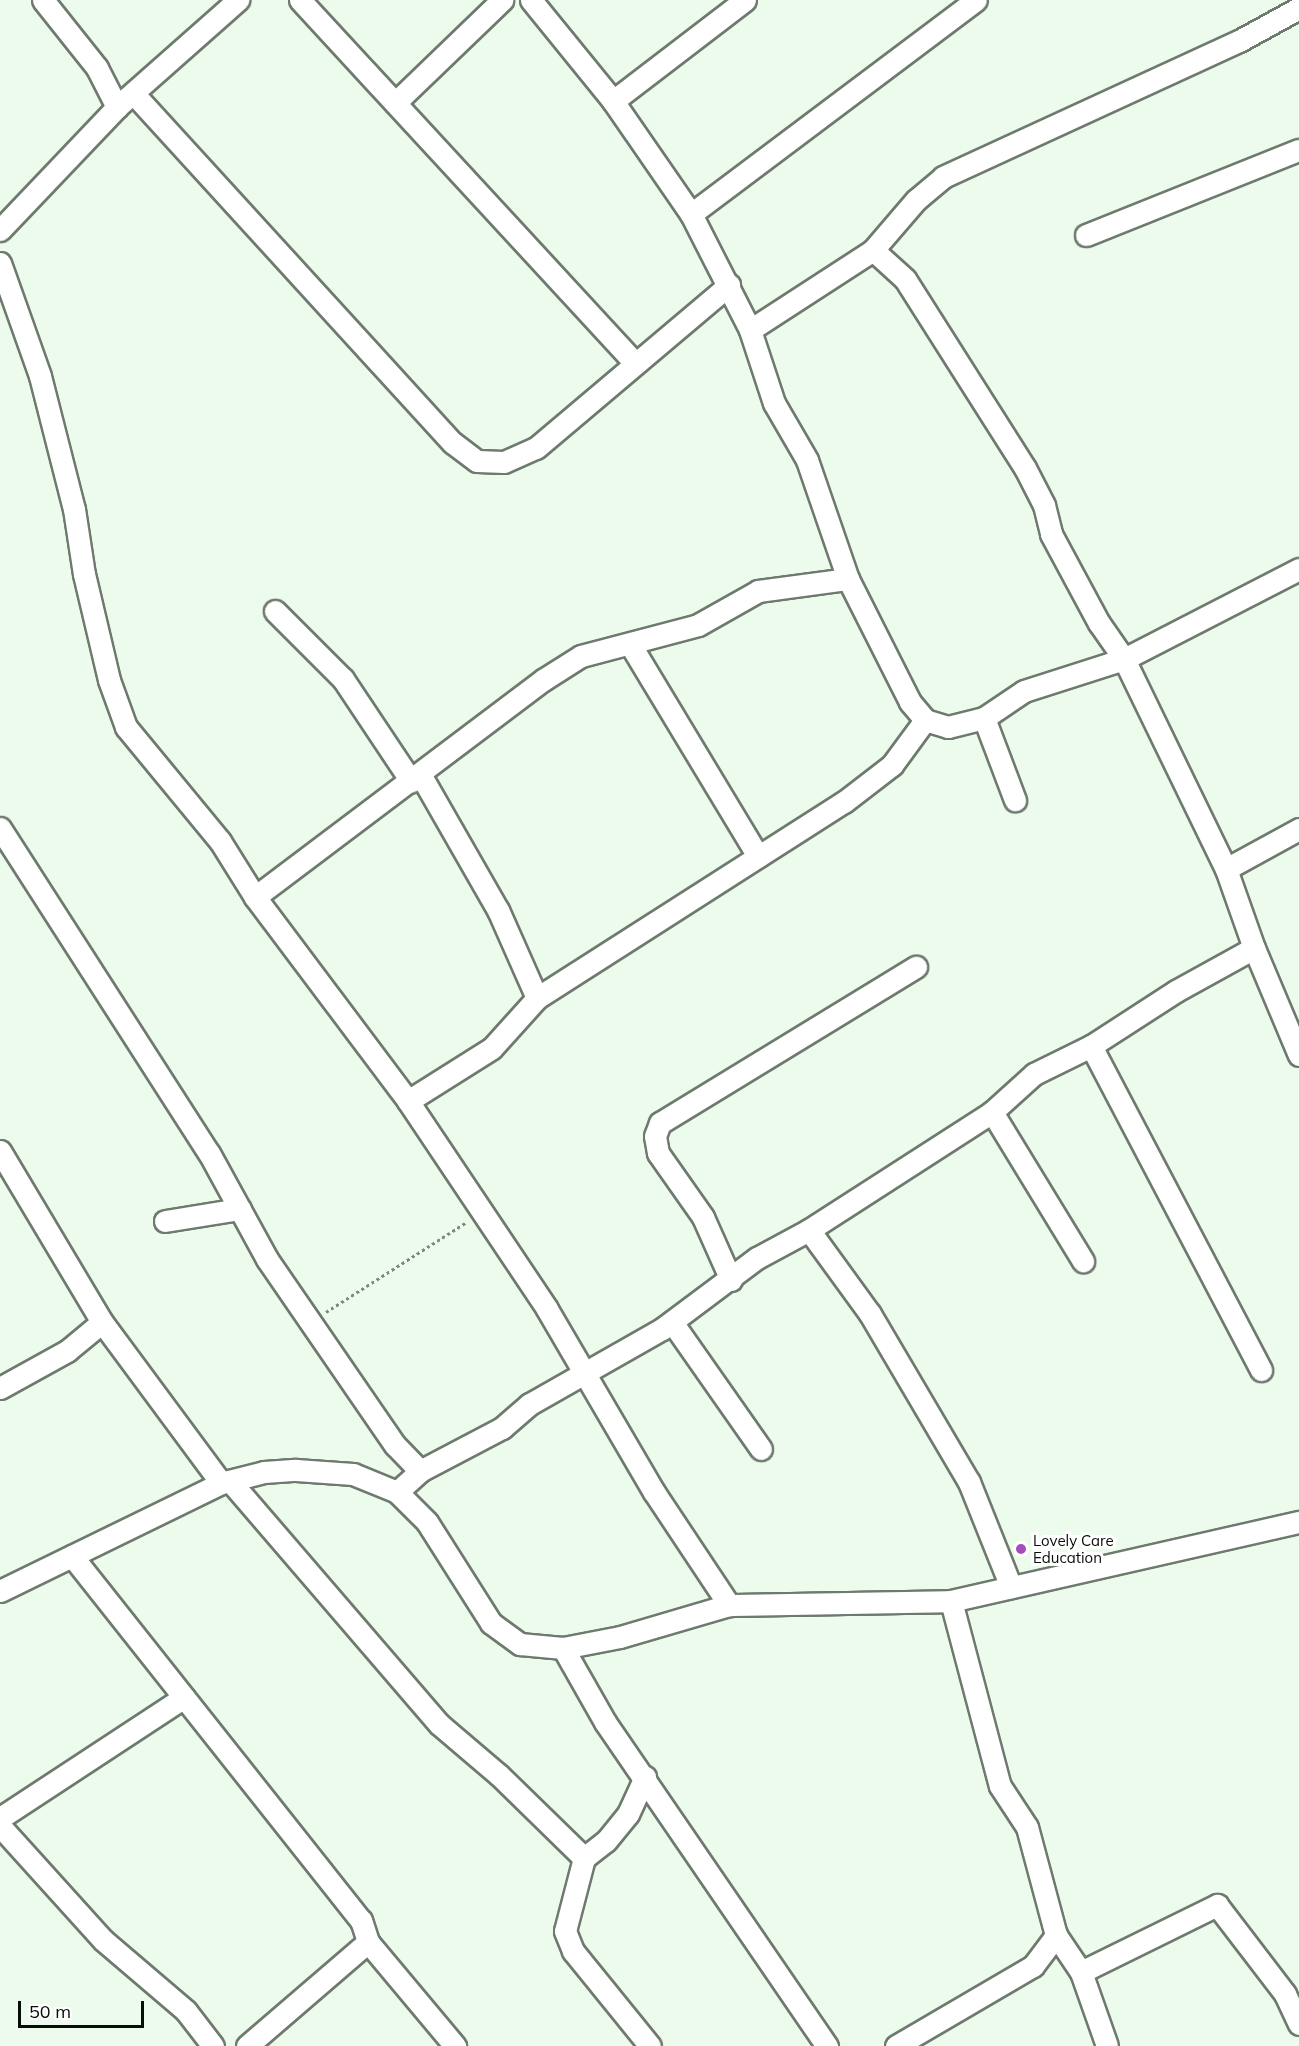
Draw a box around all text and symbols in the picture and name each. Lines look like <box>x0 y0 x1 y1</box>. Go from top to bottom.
place label: Lovely Care Education <box>1033 1531 1114 1566</box>
marker: Lovely Care Education <box>1014 1542 1028 1556</box>
scale bar <box>21 1989 147 2027</box>
text: 50 m <box>29 2000 71 2023</box>

